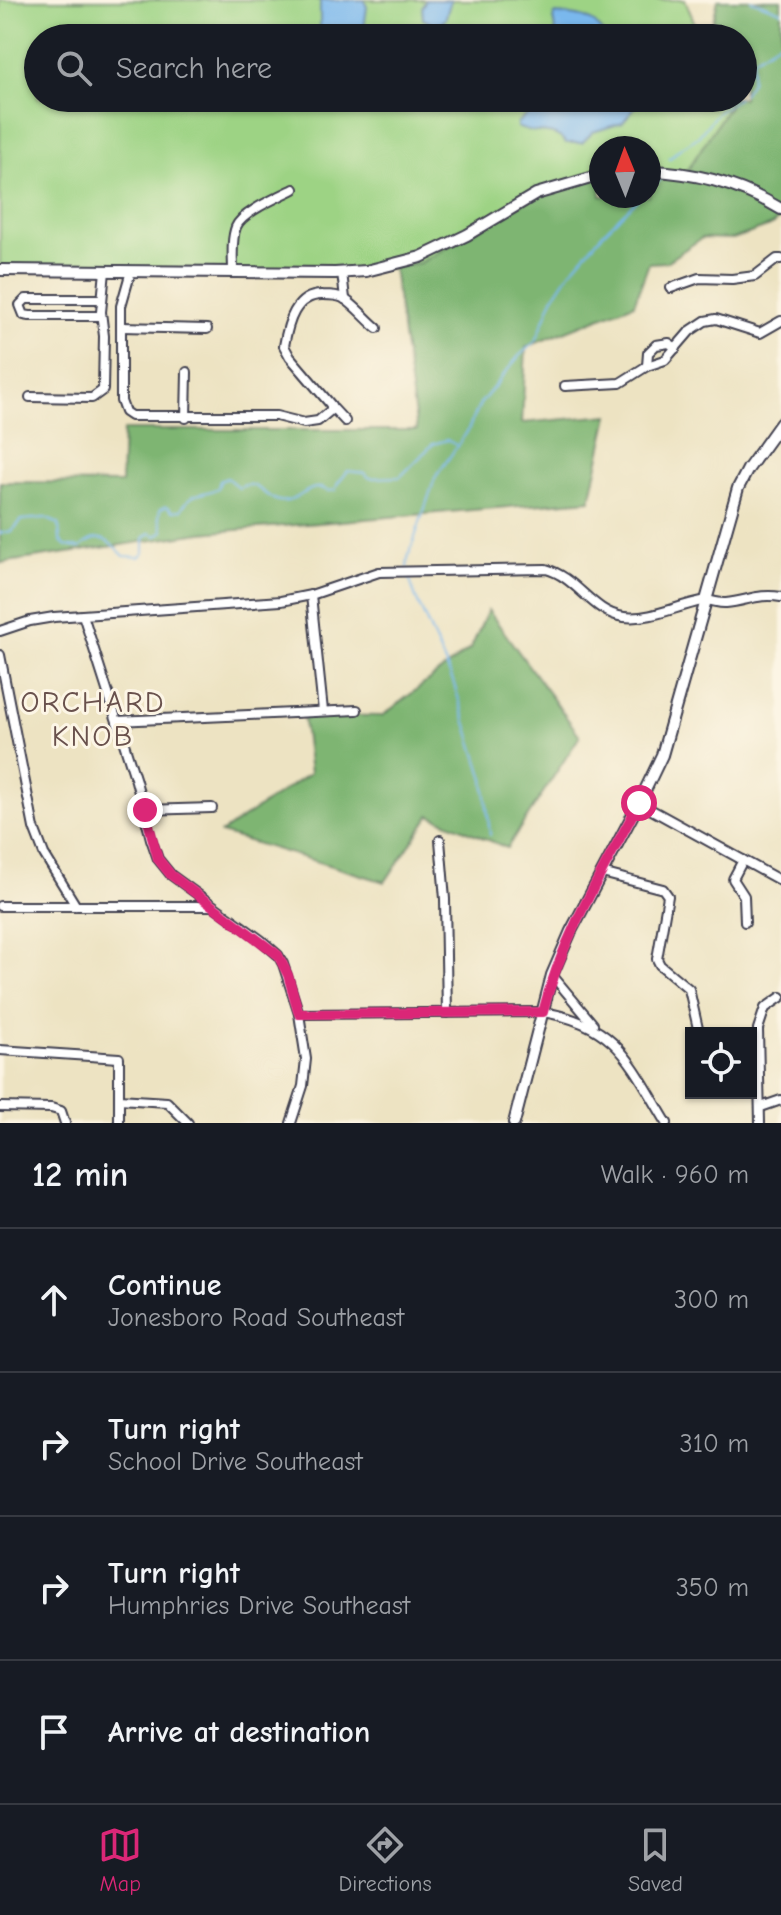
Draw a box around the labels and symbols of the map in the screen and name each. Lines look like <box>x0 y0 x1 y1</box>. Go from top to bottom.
north arrow <box>589 136 661 208</box>
district label: ORCHARD KNOB <box>20 685 166 754</box>
route start <box>621 785 657 821</box>
route end <box>127 792 163 828</box>

